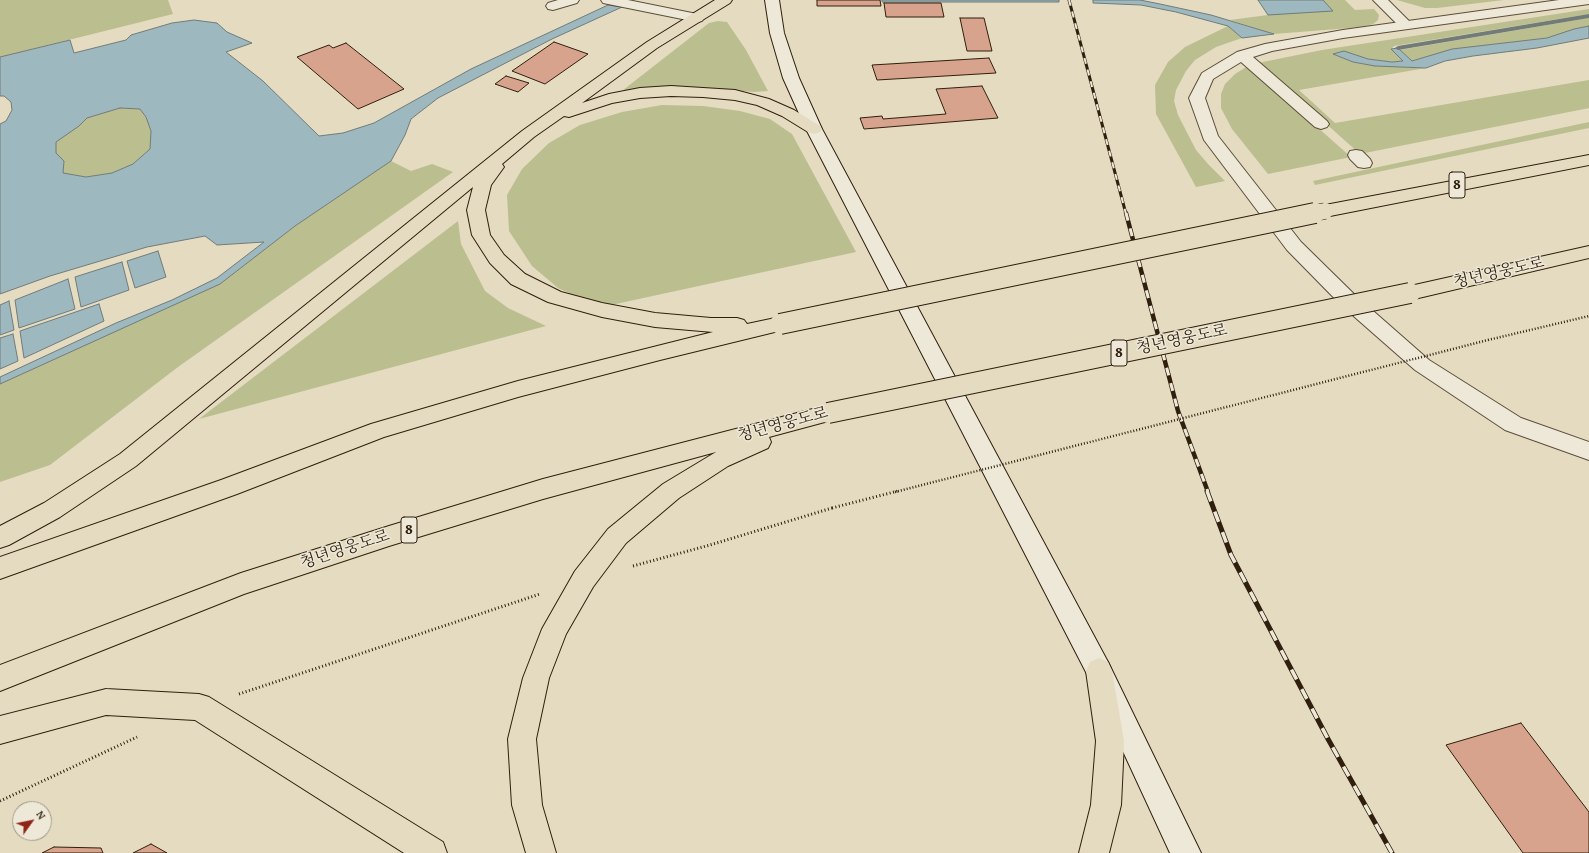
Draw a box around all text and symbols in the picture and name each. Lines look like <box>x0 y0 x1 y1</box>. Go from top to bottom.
road number: 8 <box>1449 172 1465 198</box>
street label: 청년영웅도로 <box>1452 253 1546 293</box>
street label: 청년영웅도로 <box>1135 321 1229 359</box>
road number: 8 <box>1111 340 1127 366</box>
street label: 청년영웅도로 <box>736 404 830 446</box>
road number: 8 <box>401 517 417 543</box>
street label: 청년영웅도로 <box>298 527 392 573</box>
north arrow <box>12 801 52 841</box>
text: N <box>33 808 50 822</box>

